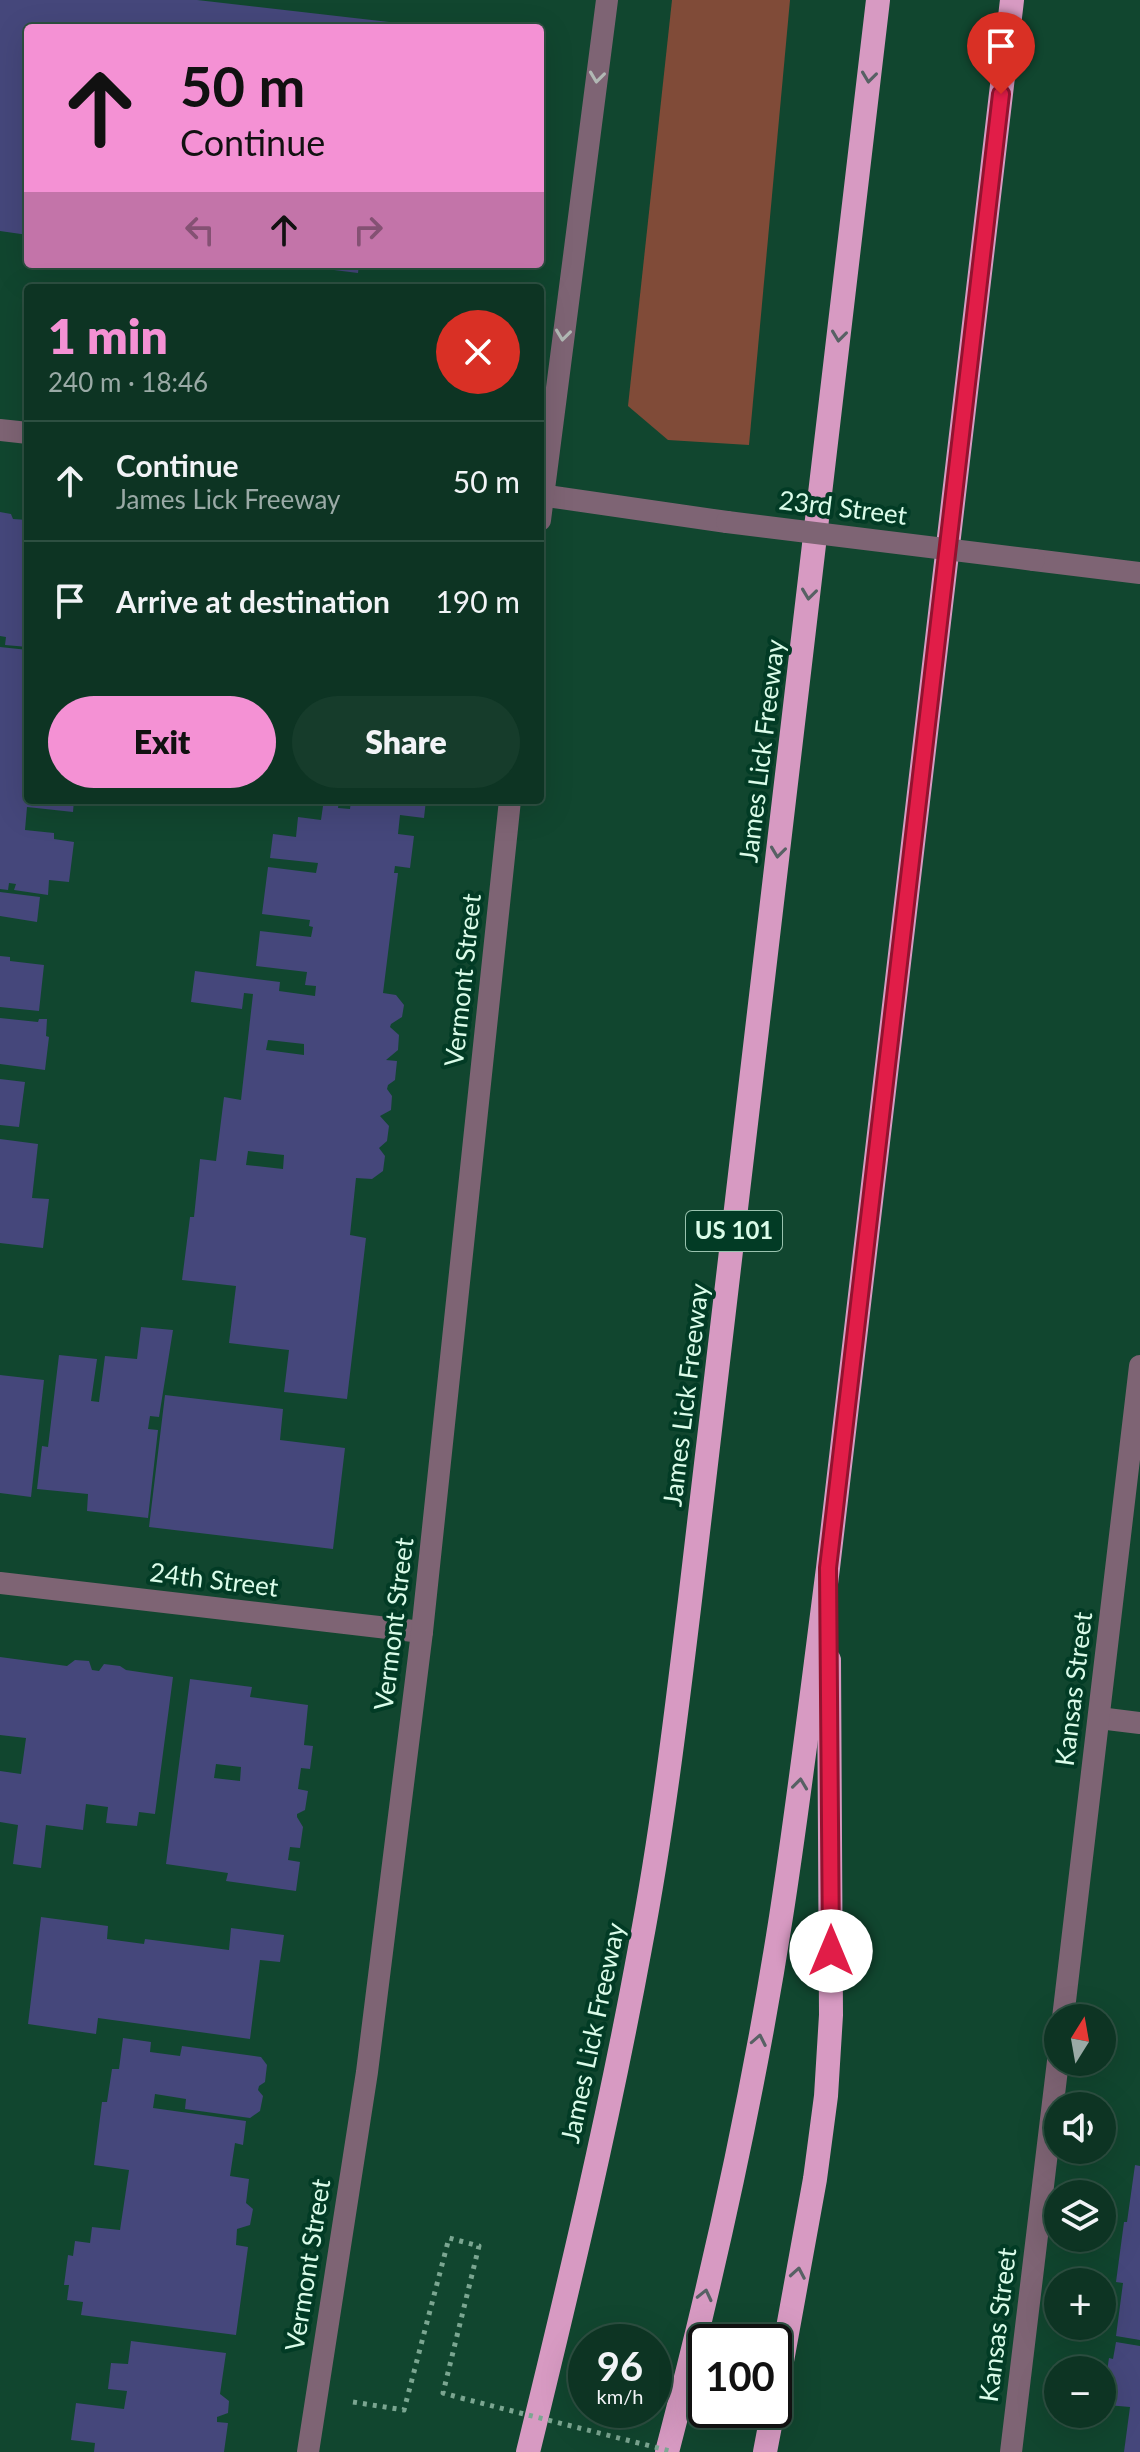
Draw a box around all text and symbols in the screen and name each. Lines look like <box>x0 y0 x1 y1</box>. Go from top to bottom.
pin <box>967 12 1035 94</box>
icon: arrive <box>979 24 1023 68</box>
text: 50 m <box>180 52 305 119</box>
icon: ahead <box>48 56 152 160</box>
one-way arrow <box>589 70 606 84</box>
one-way arrow <box>861 71 878 84</box>
text: Continue <box>180 120 325 164</box>
icon: left <box>178 208 222 252</box>
icon: ahead <box>262 208 306 252</box>
icon: right <box>346 208 390 252</box>
text: 1 min <box>48 307 168 364</box>
button: close <box>436 310 520 394</box>
one-way arrow <box>555 328 572 342</box>
one-way arrow <box>831 329 848 343</box>
text: 240 m · 18:46 <box>48 366 208 398</box>
text: Continue <box>116 447 239 483</box>
icon: ahead <box>48 459 92 503</box>
text: 50 m <box>453 463 520 499</box>
text: James Lick Freeway <box>116 483 340 515</box>
street label: 23rd Street <box>777 483 910 531</box>
icon: arrive <box>48 579 92 623</box>
text: Arrive at destination <box>116 583 390 619</box>
text: 190 m <box>435 583 520 619</box>
one-way arrow <box>800 588 817 601</box>
street label: James Lick Freeway <box>731 637 791 864</box>
button: Exit <box>48 696 276 788</box>
button: Share <box>292 696 520 788</box>
one-way arrow <box>770 846 787 859</box>
street label: Vermont Street <box>437 891 487 1068</box>
road number: US 101 <box>686 1211 782 1251</box>
street label: James Lick Freeway <box>655 1281 715 1508</box>
street label: Vermont Street <box>367 1535 420 1712</box>
street label: 24th Street <box>148 1555 281 1603</box>
street label: Kansas Street <box>1048 1609 1098 1768</box>
one-way arrow <box>791 1777 808 1790</box>
position arrow <box>789 1909 873 1993</box>
street label: James Lick Freeway <box>553 1919 631 2146</box>
north arrow <box>1044 2004 1116 2076</box>
map controls <box>1044 2004 1116 2428</box>
one-way arrow <box>750 2034 767 2047</box>
button: sound <box>1044 2092 1116 2164</box>
street label: Vermont Street <box>278 2176 337 2353</box>
button: layers <box>1044 2180 1116 2252</box>
street label: Kansas Street <box>972 2245 1022 2404</box>
one-way arrow <box>789 2266 806 2280</box>
button: + <box>1044 2268 1116 2340</box>
one-way arrow <box>696 2288 713 2302</box>
speed limit sign: 100 <box>688 2324 792 2428</box>
text: 96 <box>597 2342 643 2390</box>
button: − <box>1044 2356 1116 2428</box>
text: km/h <box>597 2384 643 2408</box>

